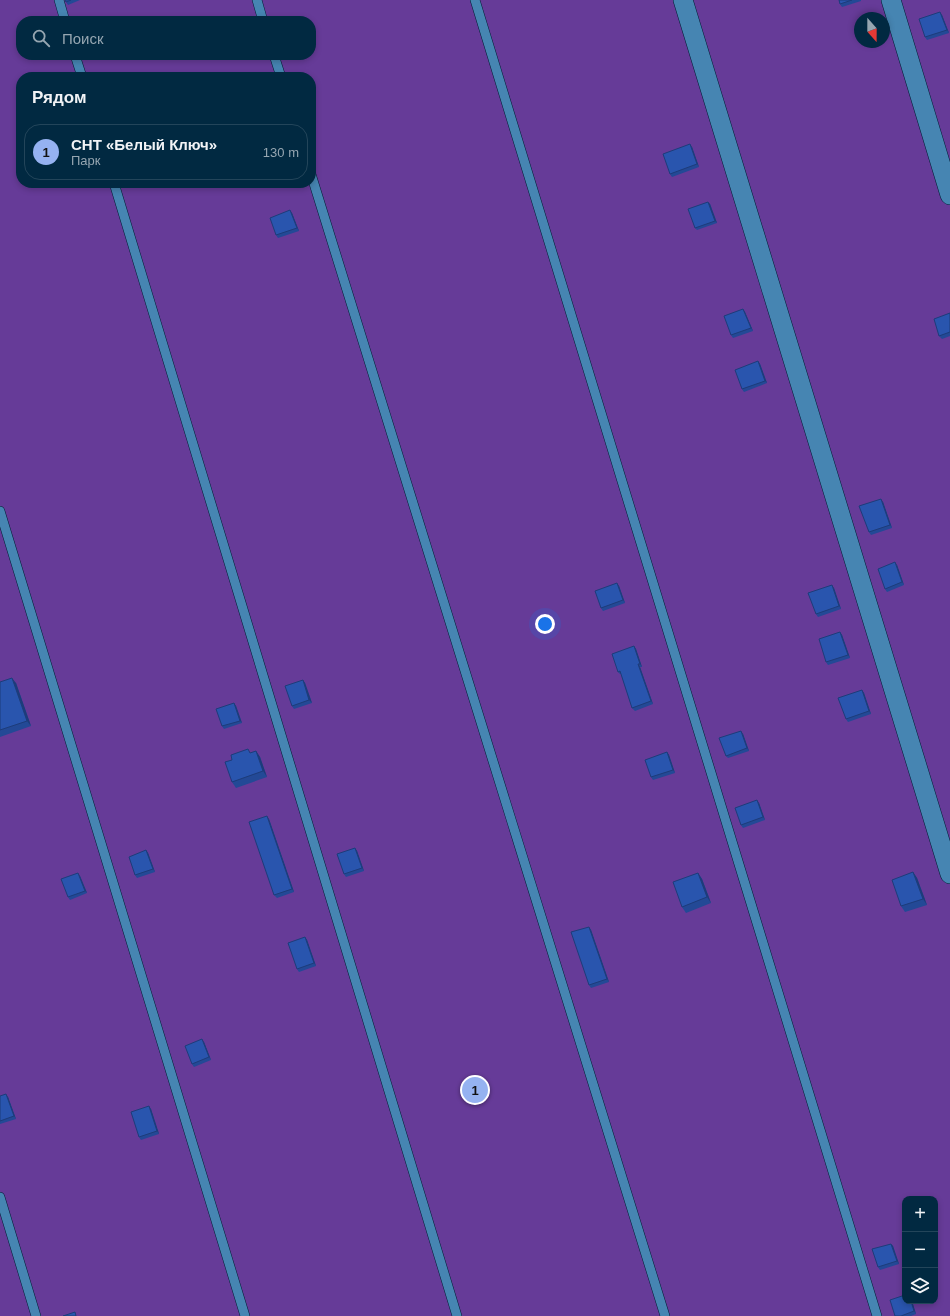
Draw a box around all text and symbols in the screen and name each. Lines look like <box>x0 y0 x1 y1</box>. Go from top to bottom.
north arrow <box>854 12 890 48</box>
search box <box>16 16 316 60</box>
icon: search <box>30 27 52 49</box>
text: Поиск <box>62 30 104 47</box>
text: Рядом <box>32 88 87 107</box>
text: СНТ «Белый Ключ» <box>71 136 217 153</box>
text: 1 <box>42 145 50 160</box>
text: 130 m <box>263 145 299 160</box>
text: Парк <box>71 153 101 168</box>
your location <box>535 614 555 634</box>
pin: 1 <box>462 1075 488 1105</box>
map controls <box>902 1196 938 1304</box>
button: + <box>902 1196 938 1232</box>
button: − <box>902 1232 938 1268</box>
button: layers <box>902 1268 938 1304</box>

